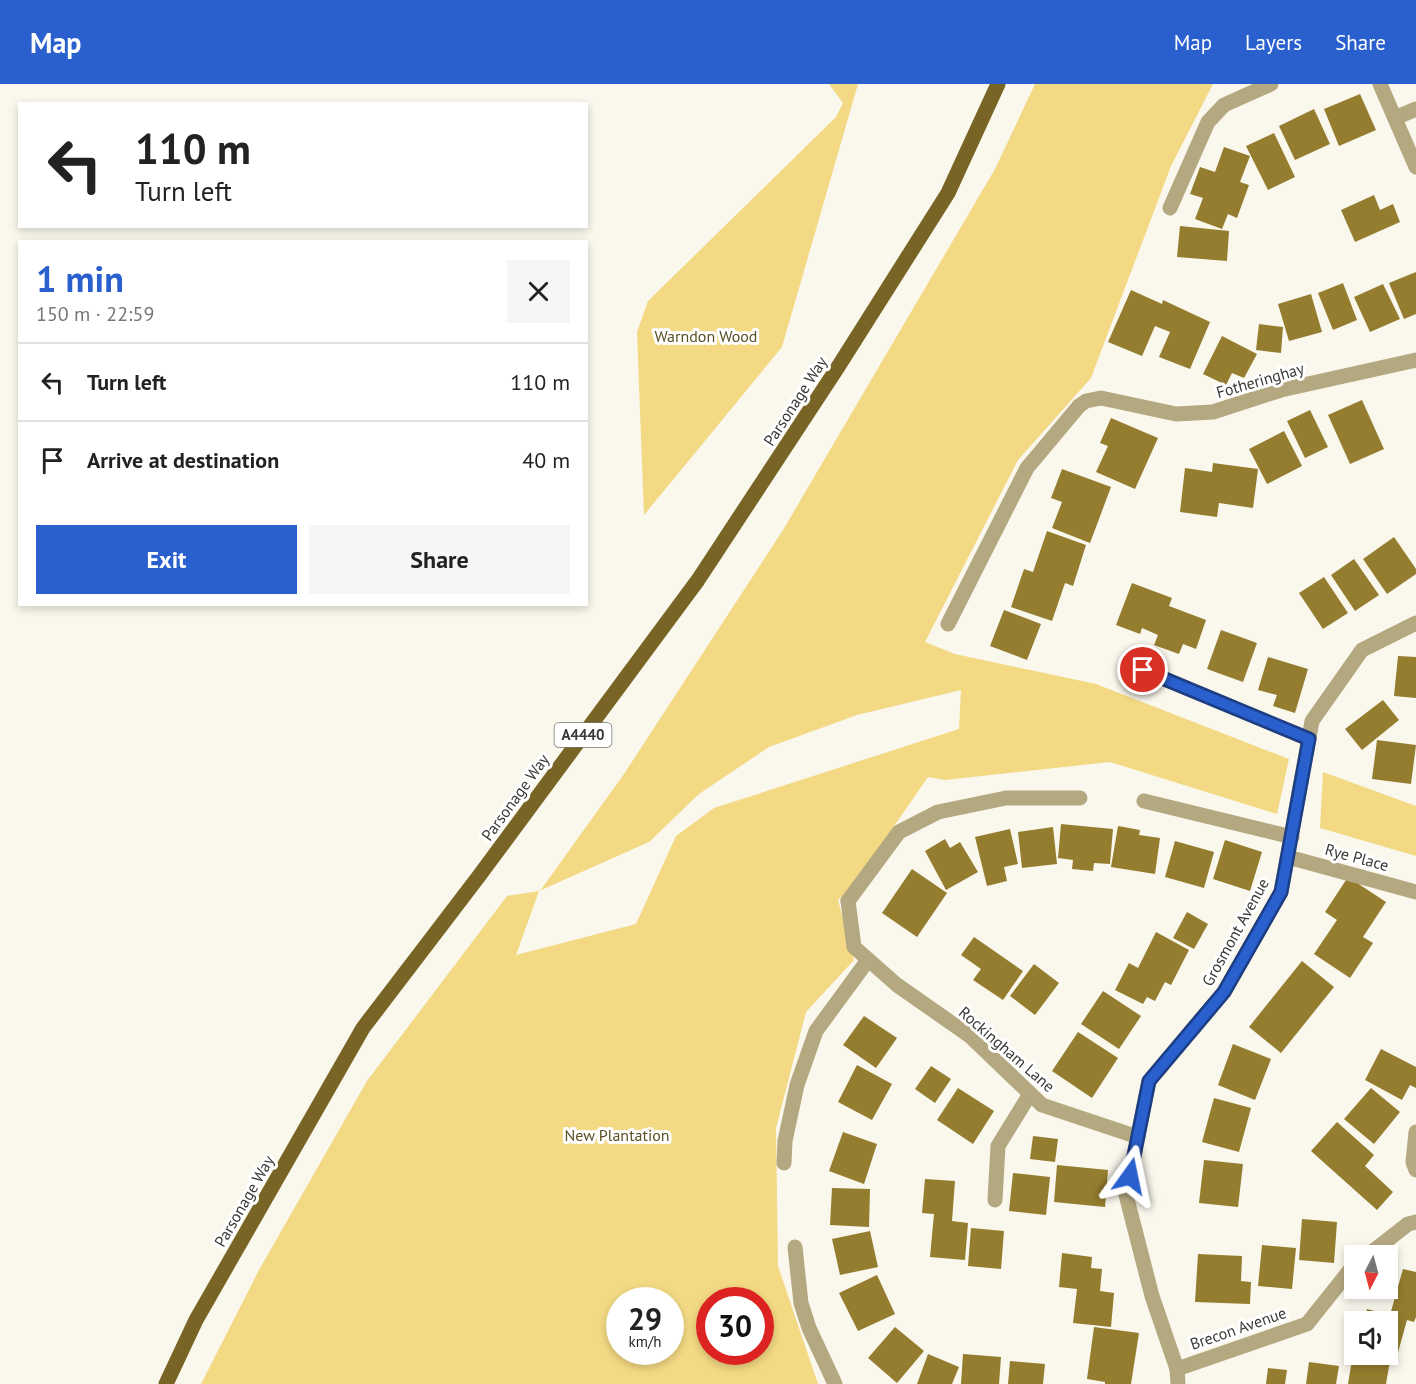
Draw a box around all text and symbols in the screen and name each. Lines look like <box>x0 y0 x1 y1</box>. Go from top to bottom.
text: Map <box>30 24 81 61</box>
text: Map <box>1174 29 1212 56</box>
text: Layers <box>1245 29 1302 56</box>
text: Share <box>1335 29 1386 56</box>
text: 110 m <box>135 121 251 176</box>
icon: left <box>36 126 114 204</box>
text: Turn left <box>135 174 232 208</box>
text: 1 min <box>36 255 124 302</box>
button: close <box>507 260 570 323</box>
text: 150 m · 22:59 <box>36 301 154 327</box>
park label: Warndon Wood <box>655 326 757 346</box>
street label: Parsonage Way <box>759 352 832 449</box>
street label: Fotheringhay <box>1214 358 1307 402</box>
icon: left <box>36 366 69 399</box>
text: Turn left <box>87 368 167 396</box>
text: 110 m <box>510 368 570 396</box>
icon: arrive <box>36 444 69 477</box>
text: Arrive at destination <box>87 446 279 474</box>
text: 40 m <box>522 446 570 474</box>
button: Exit <box>36 525 297 594</box>
button: Share <box>309 525 570 594</box>
pin <box>1117 644 1168 695</box>
icon: arrive <box>1126 653 1159 686</box>
road number: A4440 <box>554 723 612 747</box>
street label: Parsonage Way <box>477 749 554 844</box>
street label: Rye Place <box>1323 839 1391 875</box>
street label: Grosmont Avenue <box>1197 875 1273 989</box>
street label: Rockingham Lane <box>955 1002 1059 1096</box>
park label: New Plantation <box>564 1125 670 1145</box>
position arrow <box>1098 1144 1162 1208</box>
street label: Parsonage Way <box>210 1151 279 1250</box>
north arrow <box>1344 1245 1398 1299</box>
map controls <box>1344 1245 1398 1365</box>
speed limit sign: 30 <box>696 1287 774 1365</box>
text: 29 <box>628 1299 662 1338</box>
street label: Brecon Avenue <box>1187 1302 1289 1354</box>
button: sound <box>1344 1311 1398 1365</box>
text: km/h <box>629 1332 661 1351</box>

